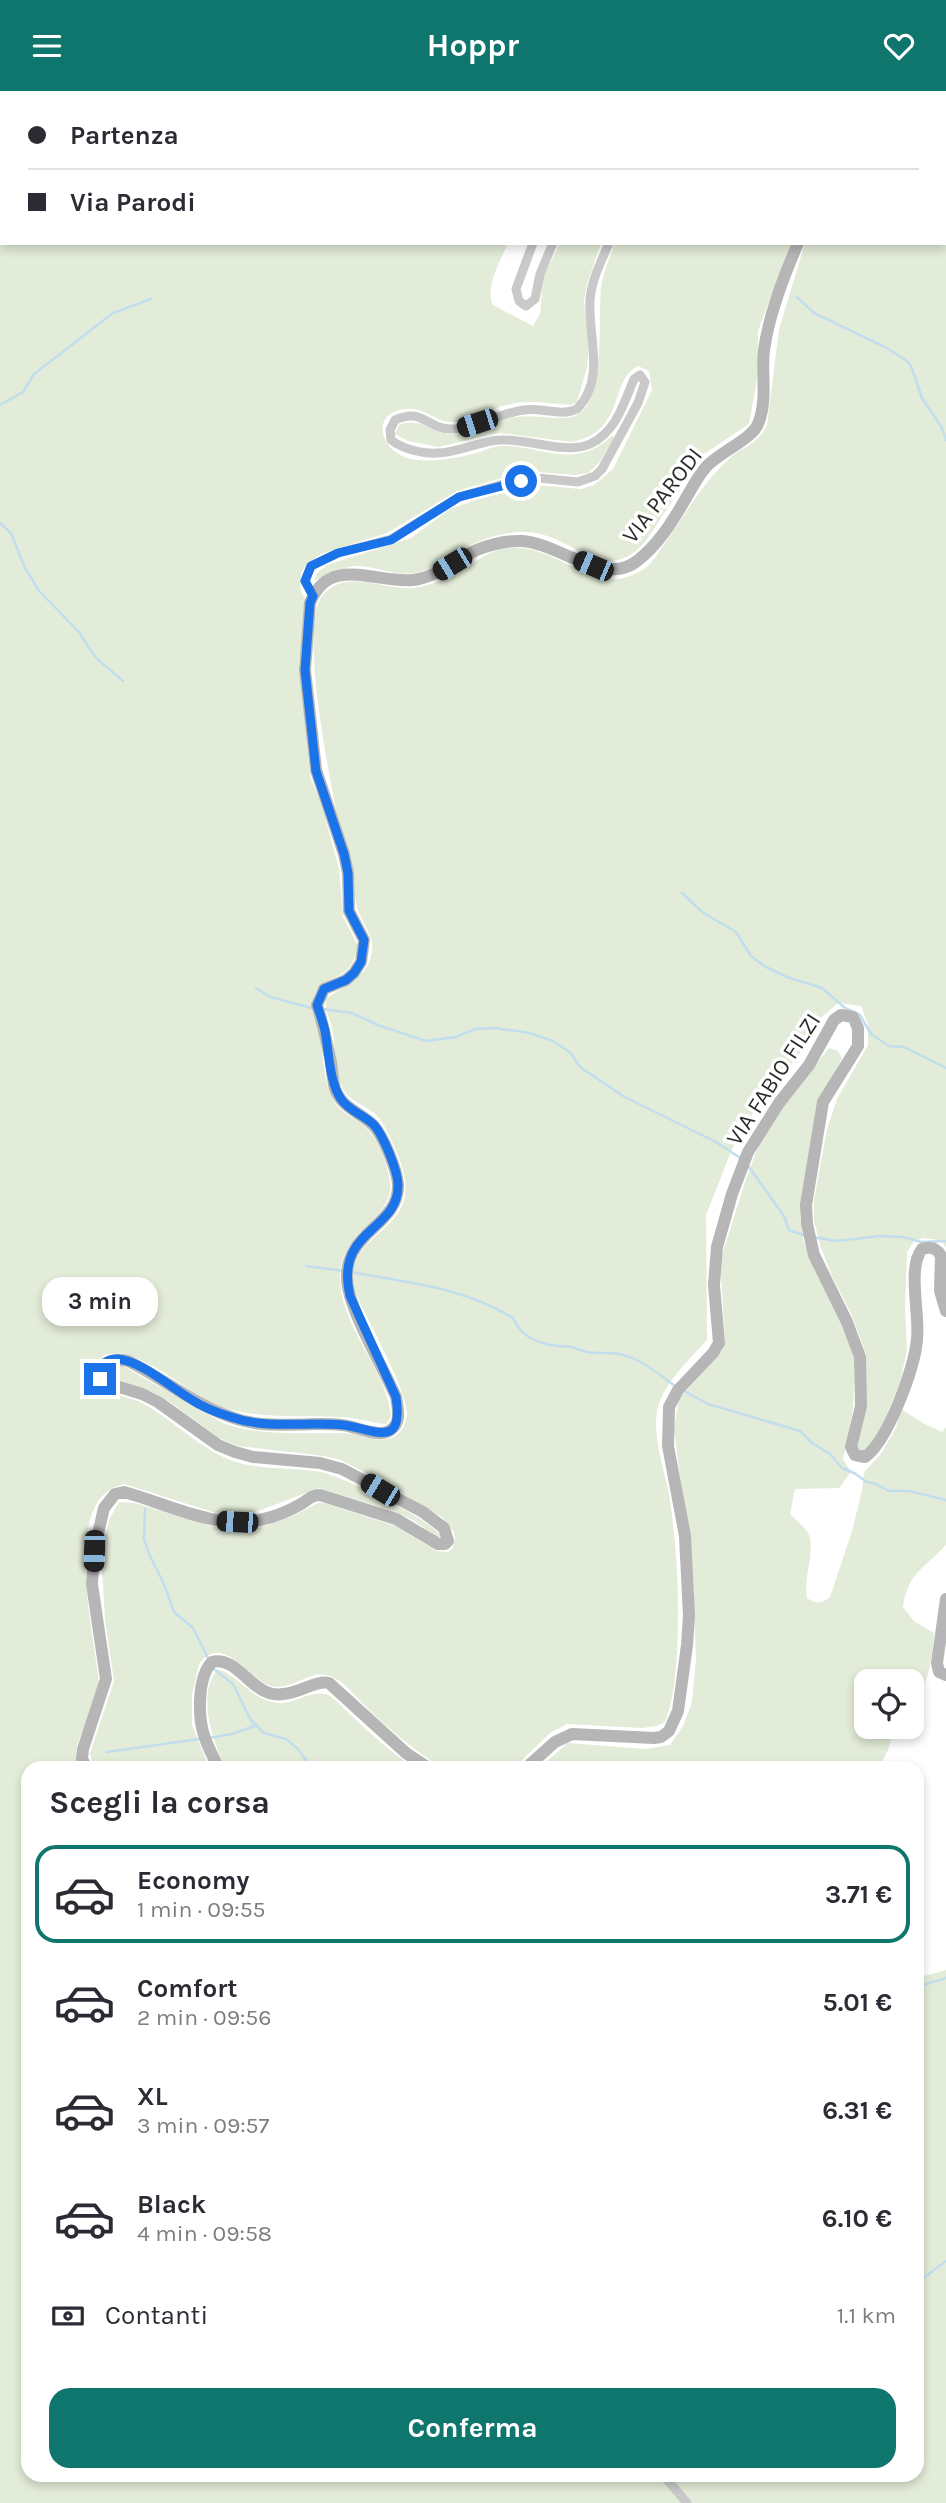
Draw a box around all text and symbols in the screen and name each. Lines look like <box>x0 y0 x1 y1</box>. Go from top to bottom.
icon: menu <box>28 27 66 65</box>
text: Hoppr <box>427 27 519 64</box>
icon: heart <box>880 27 918 65</box>
text: Partenza <box>70 120 179 151</box>
text: Via Parodi <box>70 187 196 218</box>
car <box>454 407 501 439</box>
street label: VIA PARODI <box>617 442 708 548</box>
route start <box>505 465 537 497</box>
car <box>429 544 476 584</box>
car <box>570 548 617 584</box>
street label: VIA FABIO FILZI <box>721 1008 826 1151</box>
callout: 3 min <box>42 1277 158 1327</box>
text: 3 min <box>68 1288 132 1315</box>
route end <box>84 1363 116 1395</box>
car <box>357 1470 404 1510</box>
car <box>216 1510 259 1534</box>
car <box>83 1530 106 1572</box>
map controls <box>854 1669 924 1739</box>
button: locate <box>854 1669 924 1739</box>
text: Scegli la corsa <box>49 1784 270 1821</box>
icon: car <box>53 1863 116 1926</box>
text: Economy <box>137 1865 249 1896</box>
text: 3.71 € <box>825 1879 892 1910</box>
text: 1 min · 09:55 <box>137 1896 266 1923</box>
icon: car <box>53 1971 116 2034</box>
text: Comfort <box>137 1973 238 2004</box>
text: 5.01 € <box>823 1987 892 2018</box>
text: 2 min · 09:56 <box>137 2004 272 2031</box>
icon: car <box>53 2079 116 2142</box>
text: XL <box>137 2081 168 2112</box>
text: 6.31 € <box>822 2095 892 2126</box>
text: 3 min · 09:57 <box>137 2112 269 2139</box>
icon: car <box>53 2187 116 2250</box>
text: Black <box>137 2189 206 2220</box>
text: 6.10 € <box>822 2203 892 2234</box>
text: 4 min · 09:58 <box>137 2220 272 2247</box>
icon: cash <box>49 2297 87 2335</box>
text: Contanti <box>105 2300 208 2331</box>
text: 1.1 km <box>837 2302 896 2329</box>
button: Conferma <box>49 2388 896 2468</box>

